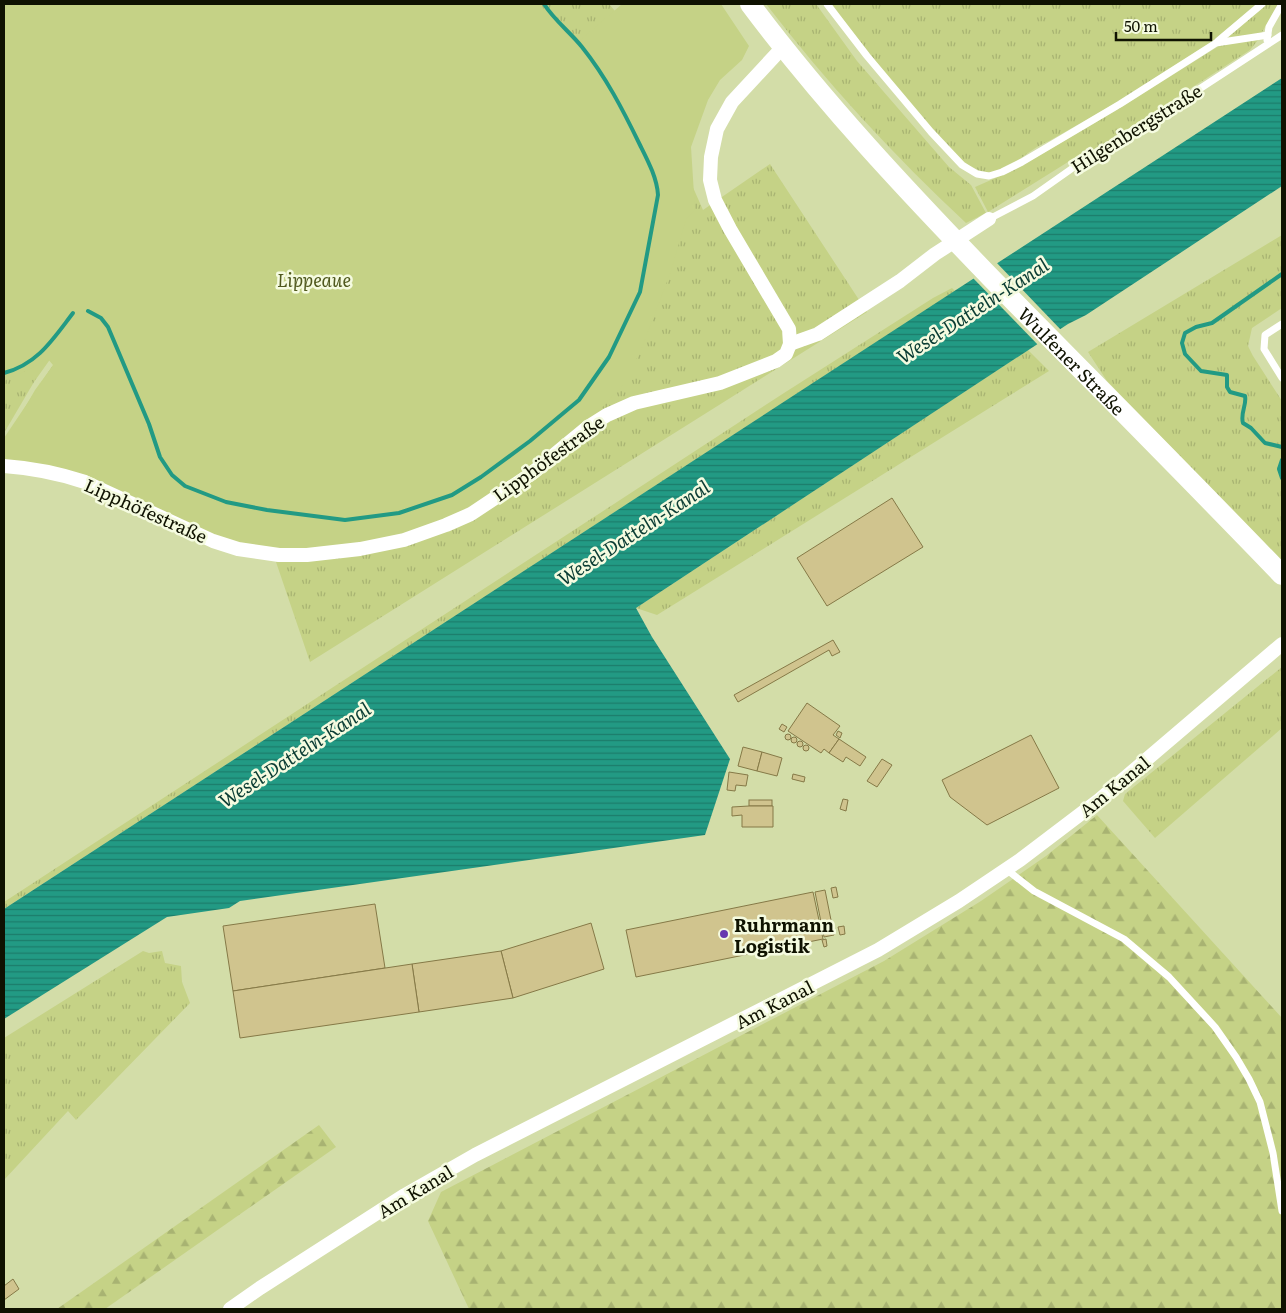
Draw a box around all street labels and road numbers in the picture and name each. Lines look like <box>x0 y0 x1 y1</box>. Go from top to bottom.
street label: Hilgenbergstraße <box>1065 77 1207 179</box>
street label: Wulfener Straße <box>1013 300 1132 421</box>
street label: Lipphöfestraße <box>487 408 609 508</box>
street label: Lipphöfestraße <box>80 471 212 549</box>
street label: Am Kanal <box>1073 749 1155 823</box>
street label: Am Kanal <box>730 973 818 1035</box>
street label: Am Kanal <box>372 1158 458 1224</box>

